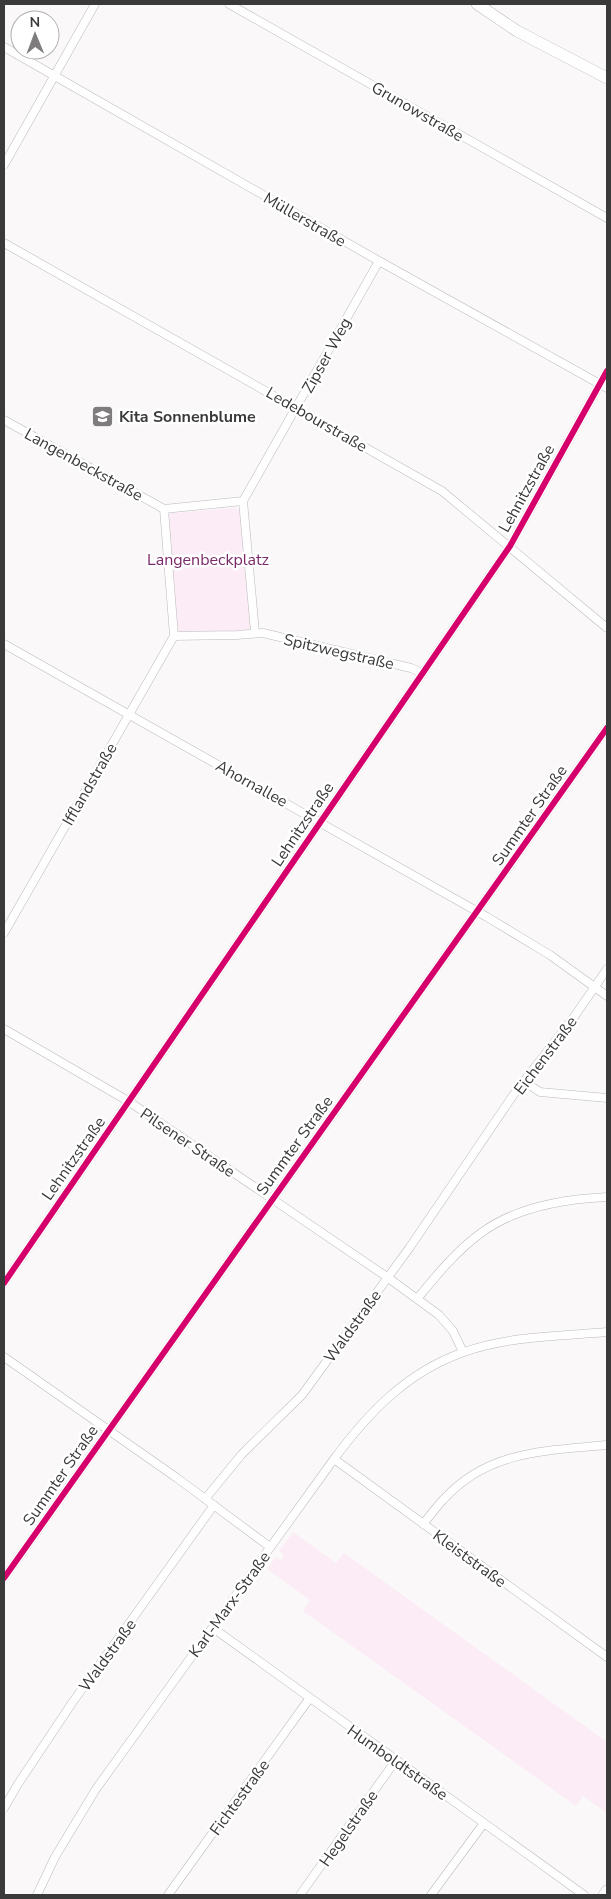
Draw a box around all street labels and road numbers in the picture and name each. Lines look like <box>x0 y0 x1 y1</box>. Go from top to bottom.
street label: Grunowstraße <box>367 77 468 147</box>
street label: Müllerstraße <box>259 187 350 252</box>
street label: Zipser Weg <box>297 314 357 397</box>
street label: Ledebourstraße <box>262 382 371 458</box>
street label: Langenbeckstraße <box>20 423 147 507</box>
street label: Lehnitzstraße <box>494 440 560 537</box>
street label: Spitzwegstraße <box>281 629 396 675</box>
street label: Ifflandstraße <box>57 739 122 830</box>
street label: Ahornallee <box>211 755 292 813</box>
street label: Summter Straße <box>487 761 573 870</box>
street label: Lehnitzstraße <box>266 778 339 871</box>
street label: Eichenstraße <box>509 1012 583 1099</box>
street label: Summter Straße <box>251 1091 338 1200</box>
street label: Pilsener Straße <box>136 1103 239 1183</box>
street label: Lehnitzstraße <box>37 1112 111 1205</box>
street label: Waldstraße <box>319 1286 387 1367</box>
street label: Summter Straße <box>18 1421 104 1530</box>
street label: Kleiststraße <box>428 1525 511 1593</box>
street label: Karl-Marx-Straße <box>184 1547 276 1662</box>
street label: Waldstraße <box>74 1615 142 1696</box>
street label: Humboldtstraße <box>343 1720 452 1806</box>
street label: Fichtestraße <box>205 1755 275 1840</box>
street label: Hegelstraße <box>314 1786 383 1871</box>

